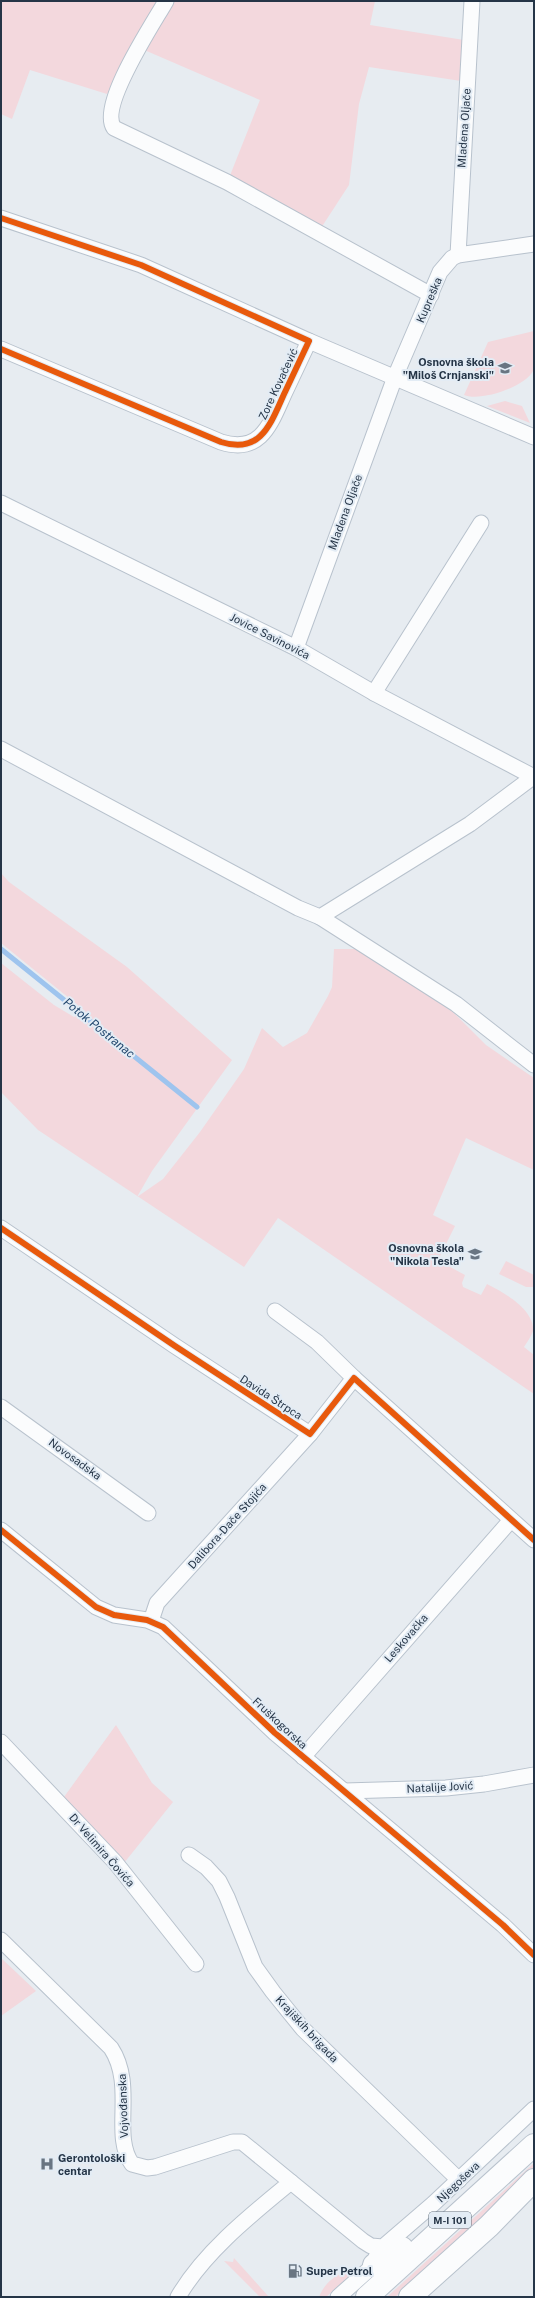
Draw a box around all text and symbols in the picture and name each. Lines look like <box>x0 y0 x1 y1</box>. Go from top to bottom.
street label: Mladena Oljače <box>455 88 473 168</box>
street label: Kupreška <box>414 275 444 325</box>
street label: Zore Kovačević <box>256 346 300 422</box>
place label: Osnovna škola "Miloš Crnjanski" <box>403 356 494 381</box>
school or university icon: Osnovna škola "Miloš Crnjanski" <box>497 360 513 376</box>
street label: Mladena Oljače <box>326 473 364 551</box>
street label: Jovice Savinovića <box>228 611 312 661</box>
water label: Potok Postranac <box>61 995 137 1061</box>
place label: Osnovna škola "Nikola Tesla" <box>388 1242 464 1267</box>
school or university icon: Osnovna škola "Nikola Tesla" <box>467 1246 483 1262</box>
street label: Davida Štrpca <box>238 1372 305 1421</box>
street label: Novosadska <box>46 1436 104 1482</box>
street label: Dalibora-Dače Stojića <box>186 1481 268 1571</box>
street label: Leskovačka <box>382 1612 430 1664</box>
street label: Fruškogorska <box>250 1695 310 1751</box>
street label: Natalije Jović <box>406 1779 474 1795</box>
street label: Dr Velimira Čovića <box>67 1810 138 1889</box>
street label: Krajiških brigada <box>273 1993 341 2065</box>
street label: Vojvođanska <box>116 2074 130 2138</box>
place label: Gerontološki centar <box>58 2152 125 2177</box>
hospital icon: Gerontološki centar <box>39 2156 55 2172</box>
street label: Njegoševa <box>434 2159 482 2205</box>
road number: M-I 101 <box>429 2212 471 2228</box>
fuel station icon: Super Petrol <box>287 2263 303 2279</box>
place label: Super Petrol <box>306 2265 373 2277</box>

